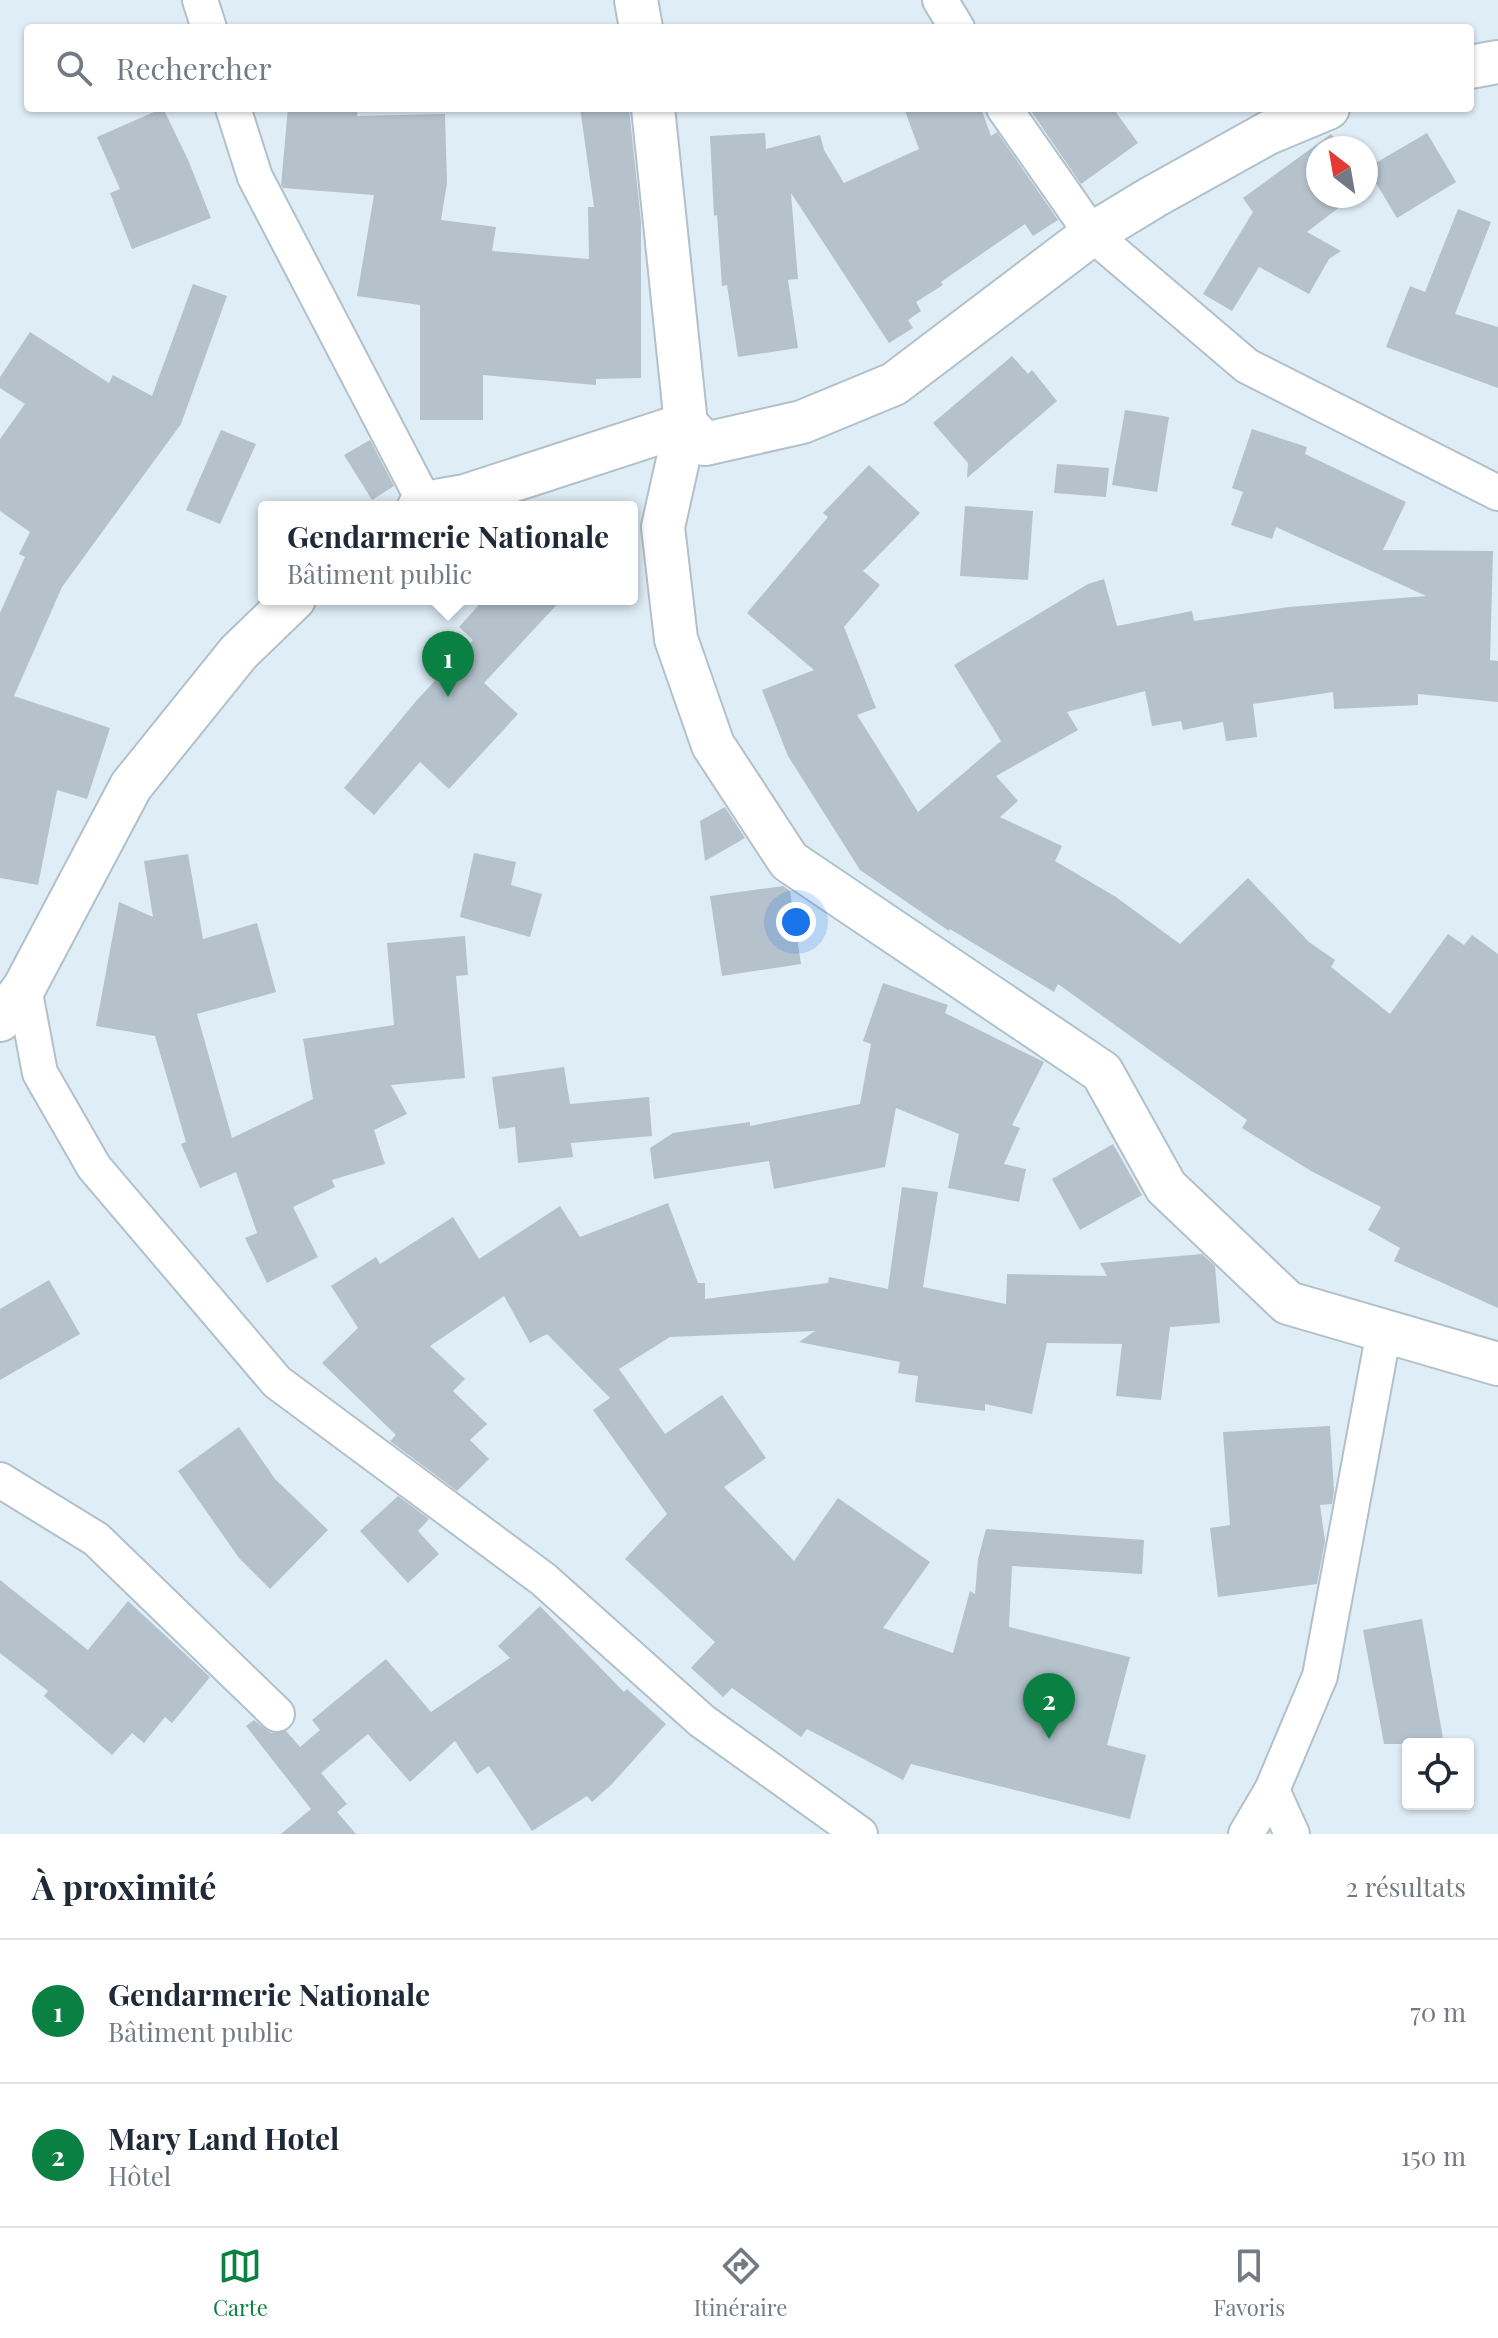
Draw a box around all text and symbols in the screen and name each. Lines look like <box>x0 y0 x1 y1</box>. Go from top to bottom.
search box <box>24 24 1474 112</box>
icon: search <box>52 46 96 90</box>
text: Rechercher <box>116 48 272 88</box>
north arrow <box>1306 136 1378 208</box>
popup <box>258 501 638 605</box>
text: Gendarmerie Nationale <box>287 516 609 556</box>
text: Bâtiment public <box>287 556 472 591</box>
pin: 1 <box>422 631 474 697</box>
your location <box>776 902 816 942</box>
pin: 2 <box>1023 1673 1075 1739</box>
map controls <box>1402 1738 1474 1810</box>
button: locate <box>1402 1738 1474 1810</box>
text: À proximité <box>32 1863 216 1909</box>
text: 2 résultats <box>1346 1869 1466 1904</box>
text: Gendarmerie Nationale <box>108 1974 430 2014</box>
text: 1 <box>53 1994 63 2029</box>
text: 70 m <box>1410 1994 1466 2029</box>
text: Bâtiment public <box>108 2014 293 2049</box>
text: Mary Land Hotel <box>108 2118 339 2158</box>
text: 2 <box>51 2138 65 2173</box>
text: 150 m <box>1401 2138 1466 2173</box>
text: Hôtel <box>108 2158 171 2193</box>
tab: Carte <box>213 2244 268 2322</box>
tab: Itinéraire <box>694 2244 787 2322</box>
tab: Favoris <box>1213 2244 1285 2322</box>

